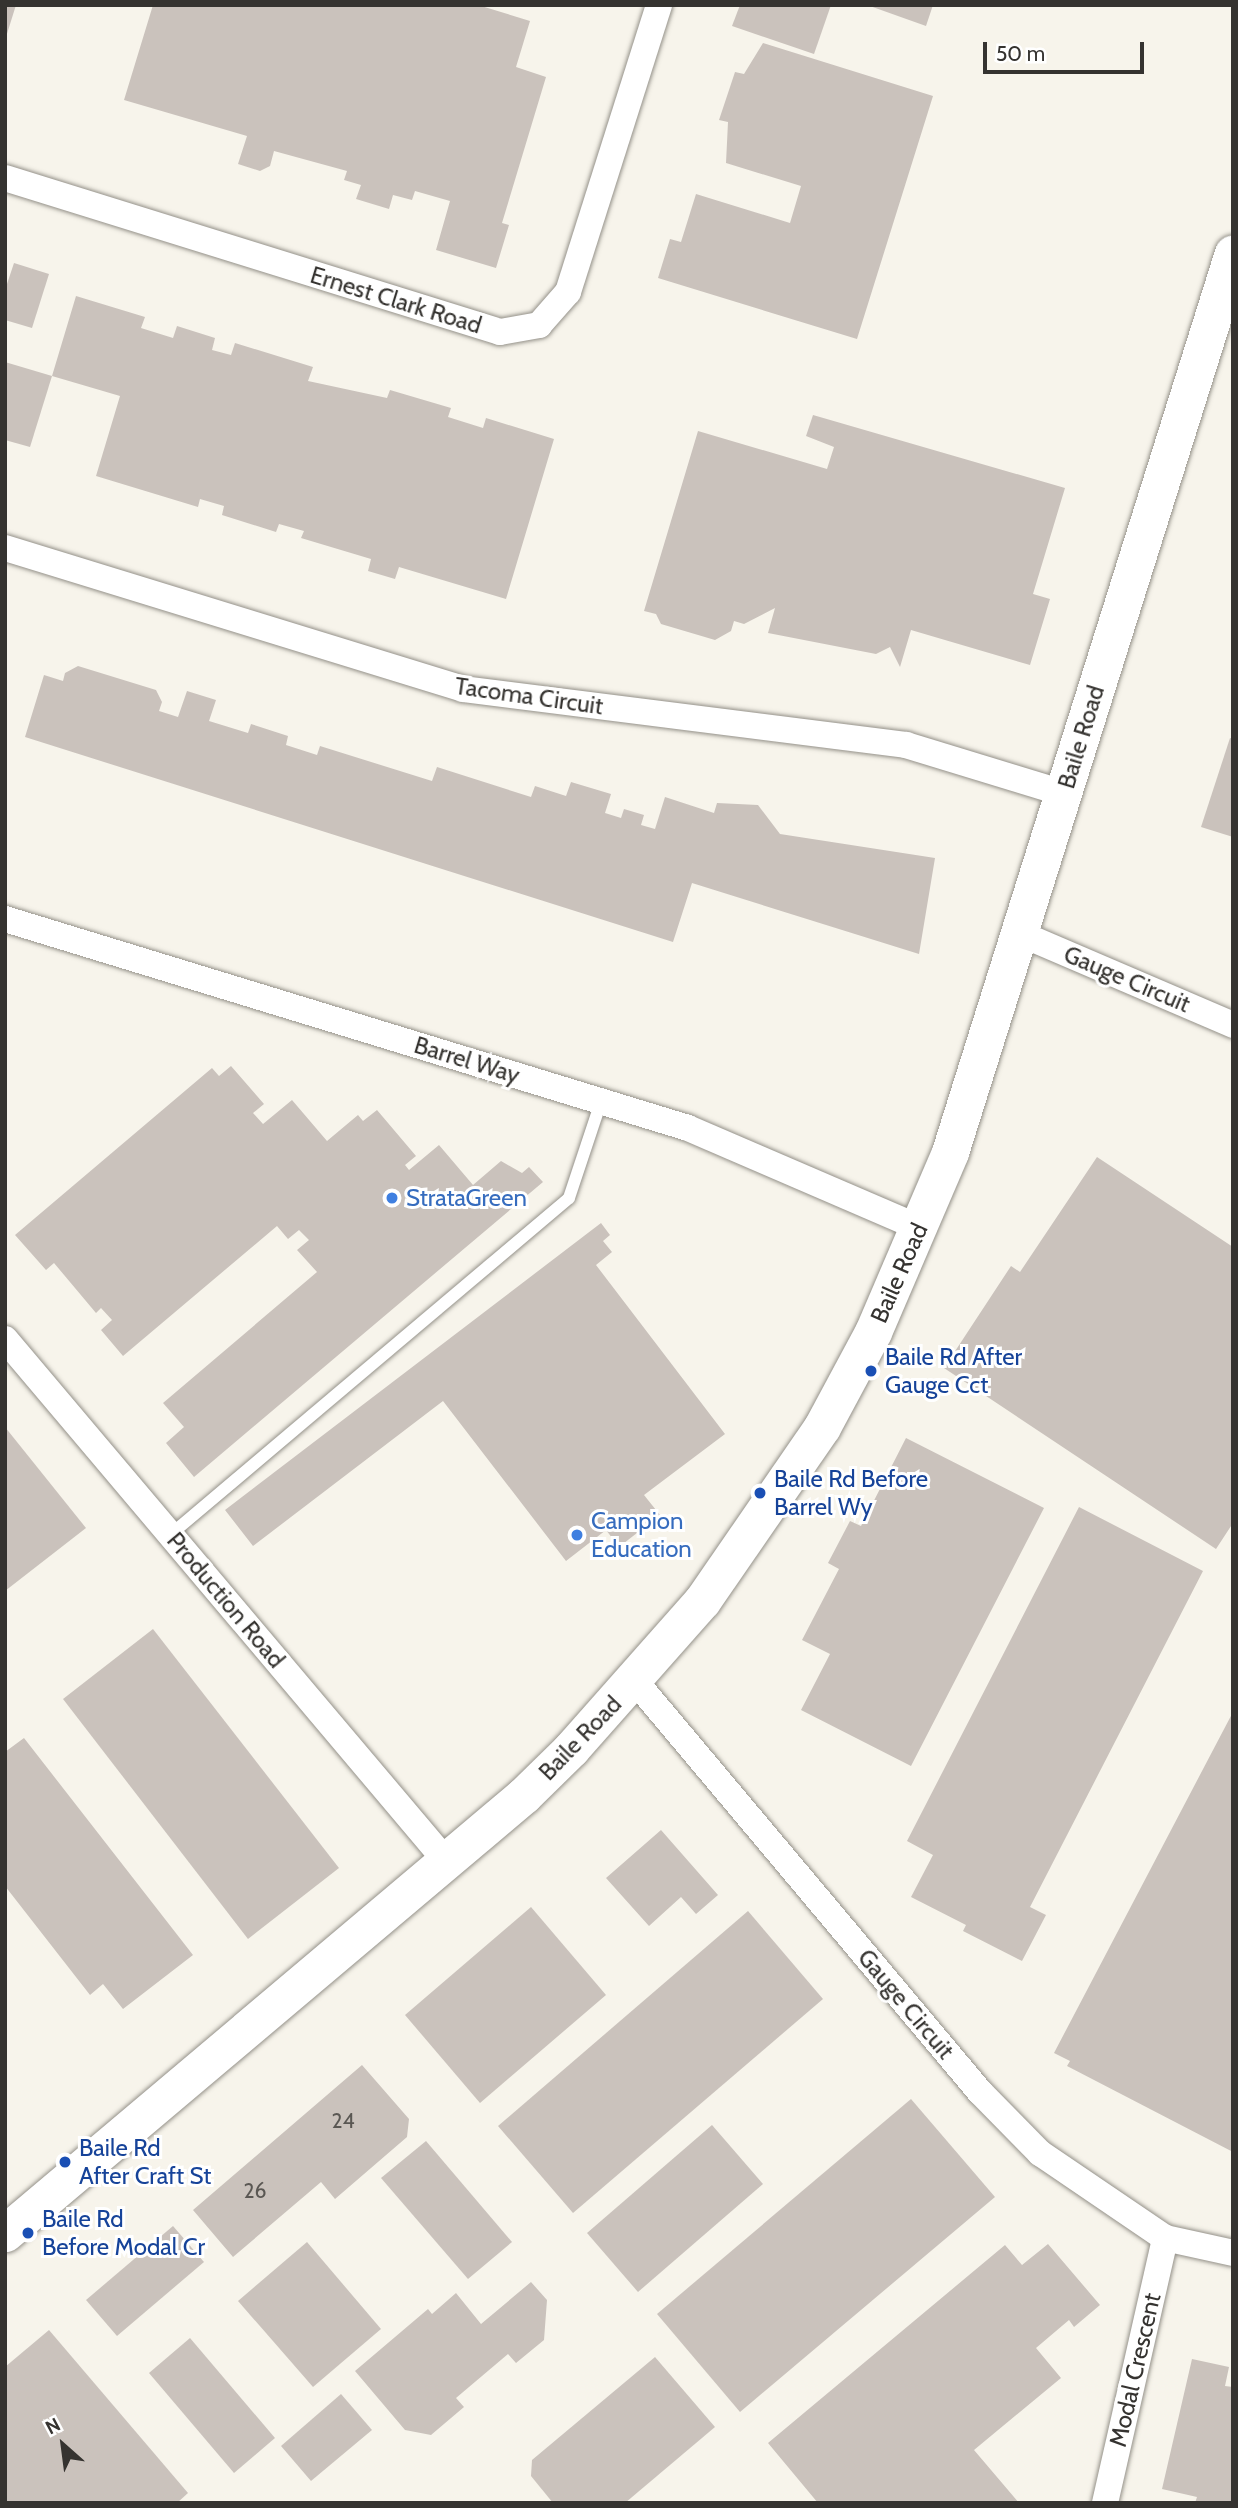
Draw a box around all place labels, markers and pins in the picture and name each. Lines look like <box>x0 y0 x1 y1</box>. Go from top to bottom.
place label: StrataGreen <box>406 1184 527 1212</box>
marker: StrataGreen <box>384 1190 400 1206</box>
place label: Baile Rd After Gauge Cct <box>885 1343 1022 1399</box>
marker: Baile Rd After Gauge Cct <box>863 1363 879 1379</box>
place label: Baile Rd Before Barrel Wy <box>774 1465 928 1521</box>
marker: Baile Rd Before Barrel Wy <box>752 1485 768 1501</box>
place label: Campion Education <box>591 1507 692 1563</box>
marker: Campion Education <box>569 1527 585 1543</box>
place label: Baile Rd After Craft St <box>79 2134 211 2190</box>
marker: Baile Rd After Craft St <box>57 2154 73 2170</box>
place label: Baile Rd Before Modal Cr <box>42 2205 205 2261</box>
marker: Baile Rd Before Modal Cr <box>20 2225 36 2241</box>

